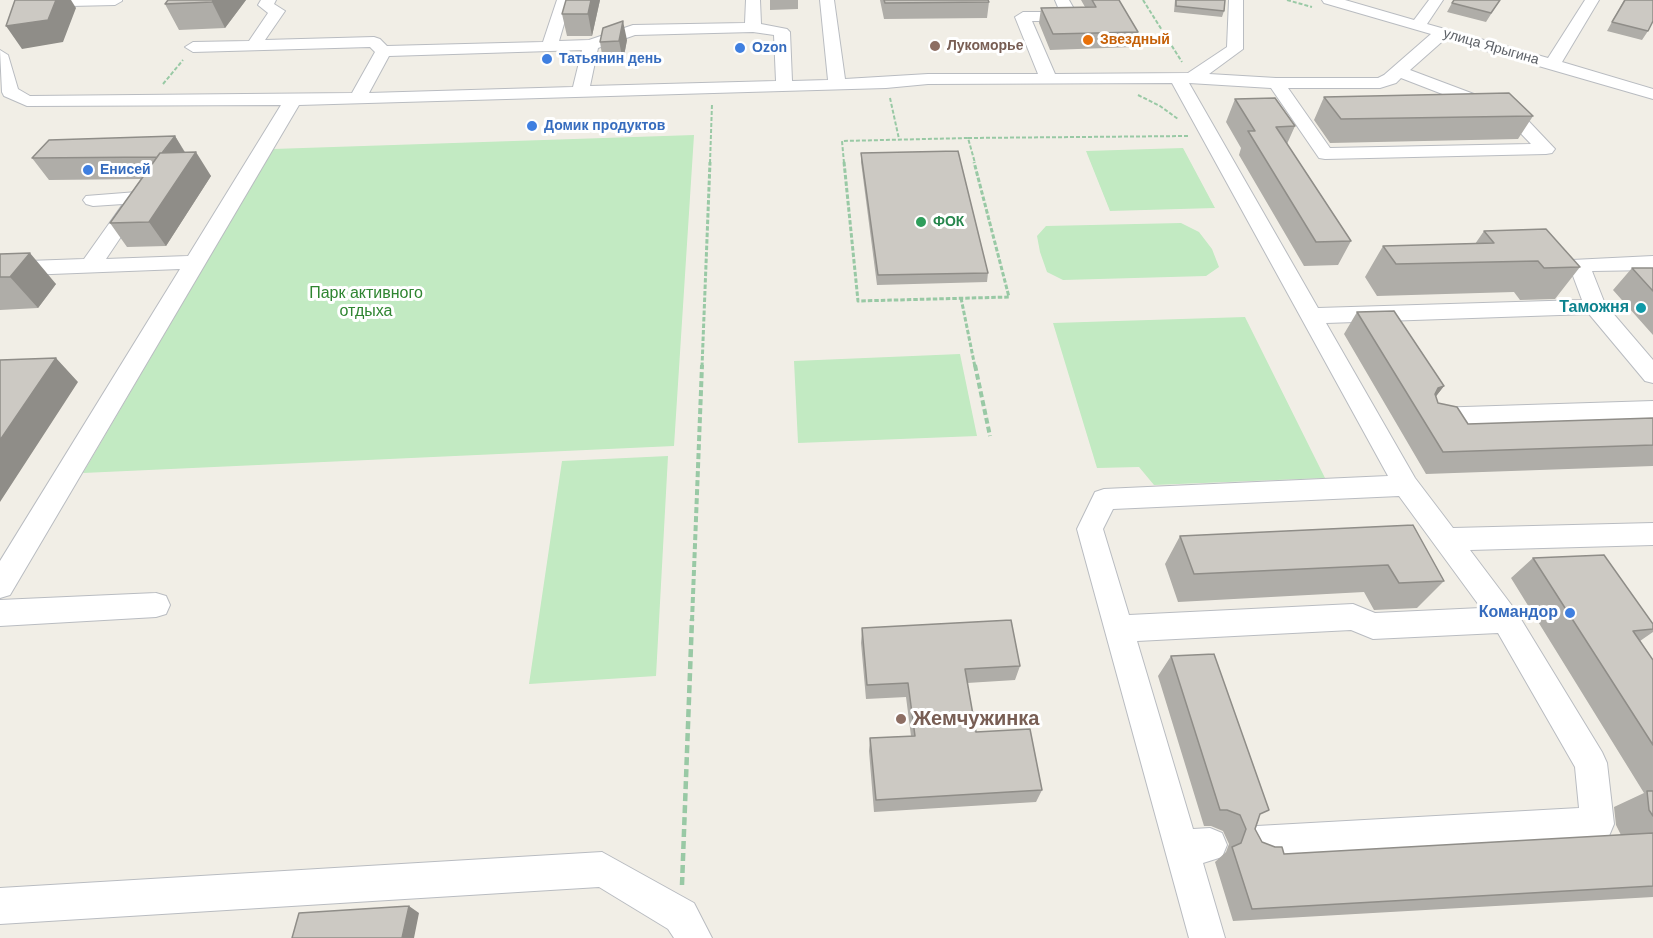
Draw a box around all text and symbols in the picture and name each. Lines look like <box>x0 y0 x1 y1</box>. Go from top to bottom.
street label: улица Ярыгина <box>1441 25 1541 69</box>
place label: Звездный <box>1100 32 1170 48</box>
marker: Звездный <box>1081 33 1095 47</box>
place label: Лукоморье <box>947 38 1023 54</box>
marker: Лукоморье <box>928 39 942 53</box>
place label: Ozon <box>752 40 787 56</box>
marker: Ozon <box>733 41 747 55</box>
place label: Татьянин день <box>559 51 662 67</box>
marker: Татьянин день <box>540 52 554 66</box>
place label: Домик продуктов <box>544 118 665 134</box>
marker: Домик продуктов <box>525 119 539 133</box>
place label: Енисей <box>100 162 151 178</box>
marker: Енисей <box>81 163 95 177</box>
place label: ФОК <box>933 214 964 230</box>
marker: ФОК <box>914 215 928 229</box>
park label: Парк активного отдыха <box>309 284 423 322</box>
place label: Таможня <box>1559 298 1629 318</box>
marker: Таможня <box>1634 301 1648 315</box>
place label: Командор <box>1479 603 1558 623</box>
marker: Командор <box>1563 606 1577 620</box>
place label: Жемчужинка <box>913 707 1039 731</box>
marker: Жемчужинка <box>894 712 908 726</box>

